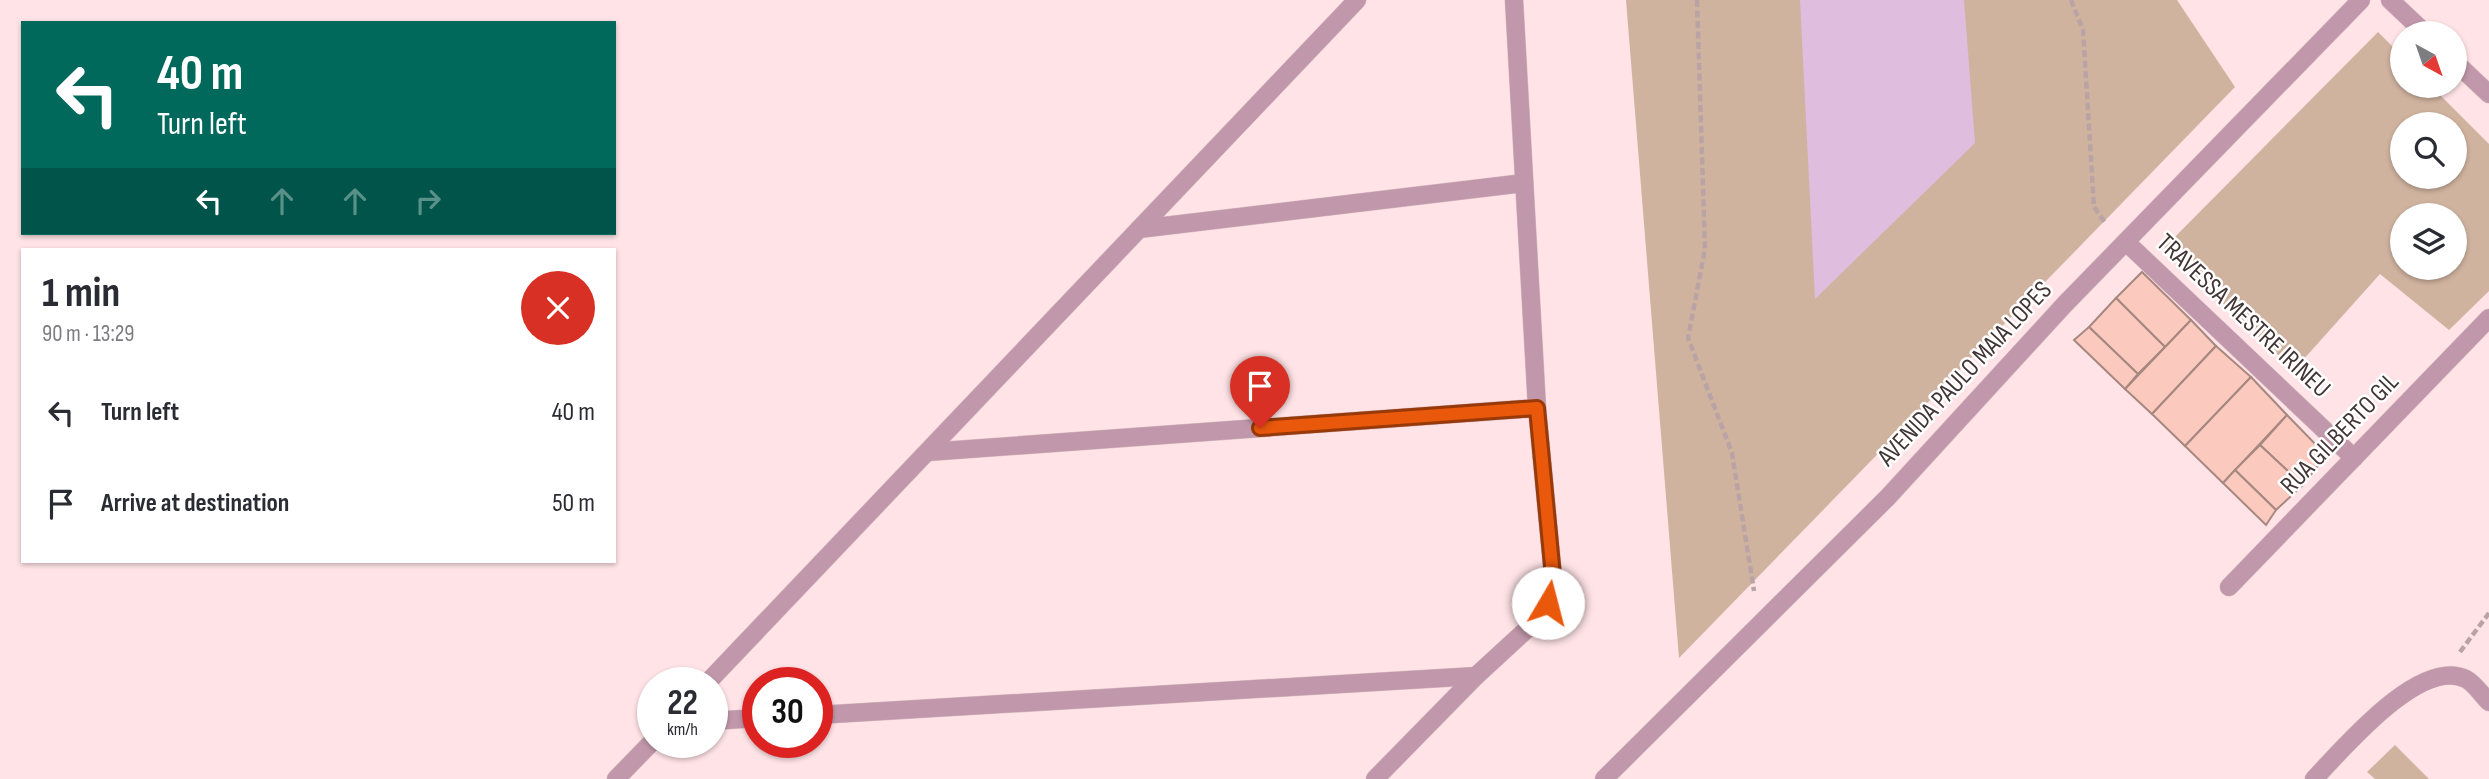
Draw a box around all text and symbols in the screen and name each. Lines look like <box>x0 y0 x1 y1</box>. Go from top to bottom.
north arrow <box>2390 21 2468 98</box>
map controls <box>2390 21 2467 280</box>
text: 40 m <box>157 45 243 104</box>
icon: left <box>42 49 133 140</box>
text: Turn left <box>157 105 247 144</box>
button: search <box>2390 112 2467 189</box>
icon: left <box>190 182 228 220</box>
icon: ahead <box>263 182 301 220</box>
icon: ahead <box>336 182 374 220</box>
icon: right <box>409 182 447 220</box>
button: layers <box>2390 203 2467 280</box>
street label: TRAVESSA MESTRE IRINEU <box>2150 228 2336 404</box>
text: 1 min <box>42 268 120 319</box>
button: close <box>521 271 595 345</box>
street label: AVENIDA PAULO MAIA LOPES <box>1871 275 2059 474</box>
text: 90 m · 13:29 <box>42 320 134 348</box>
pin <box>1230 356 1290 428</box>
icon: arrive <box>1241 367 1279 405</box>
street label: RUA GILBERTO GIL <box>2274 367 2406 501</box>
icon: left <box>42 394 80 432</box>
text: Turn left <box>101 397 179 428</box>
text: 40 m <box>552 397 595 428</box>
icon: arrive <box>42 485 80 523</box>
text: Arrive at destination <box>101 488 289 519</box>
text: 50 m <box>552 488 595 519</box>
position arrow <box>1511 566 1585 640</box>
speed limit sign: 30 <box>742 667 833 758</box>
text: 22 <box>667 682 698 725</box>
text: km/h <box>667 719 698 740</box>

